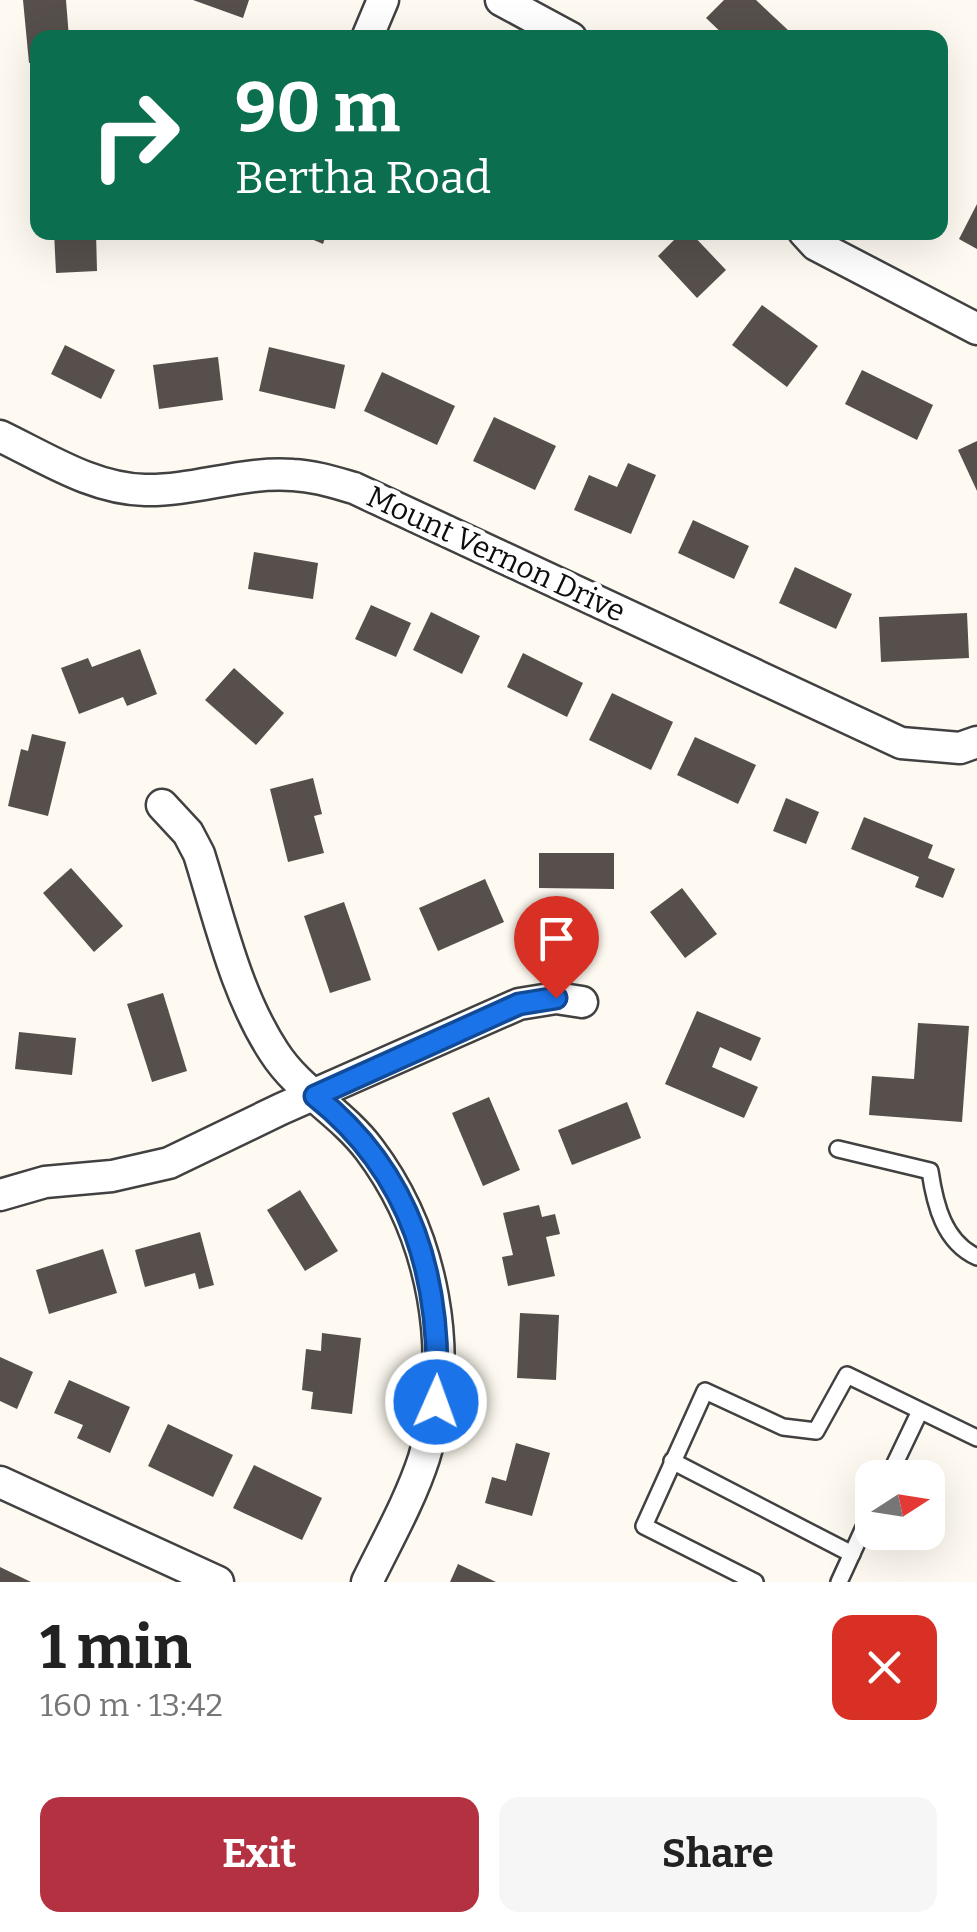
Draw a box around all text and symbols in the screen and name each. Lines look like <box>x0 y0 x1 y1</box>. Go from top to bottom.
text: 90 m <box>235 66 400 150</box>
icon: right <box>70 70 200 200</box>
text: Bertha Road <box>235 151 491 205</box>
street label: Mount Vernon Drive <box>361 478 631 630</box>
pin <box>514 896 599 999</box>
icon: arrive <box>529 911 584 966</box>
position arrow <box>384 1350 488 1454</box>
north arrow <box>855 1460 945 1550</box>
map controls <box>855 1460 945 1550</box>
text: 1 min <box>40 1612 192 1684</box>
button: close <box>832 1615 937 1720</box>
text: 160 m · 13:42 <box>40 1686 223 1724</box>
button: Exit <box>40 1797 479 1912</box>
button: Share <box>499 1797 937 1912</box>

